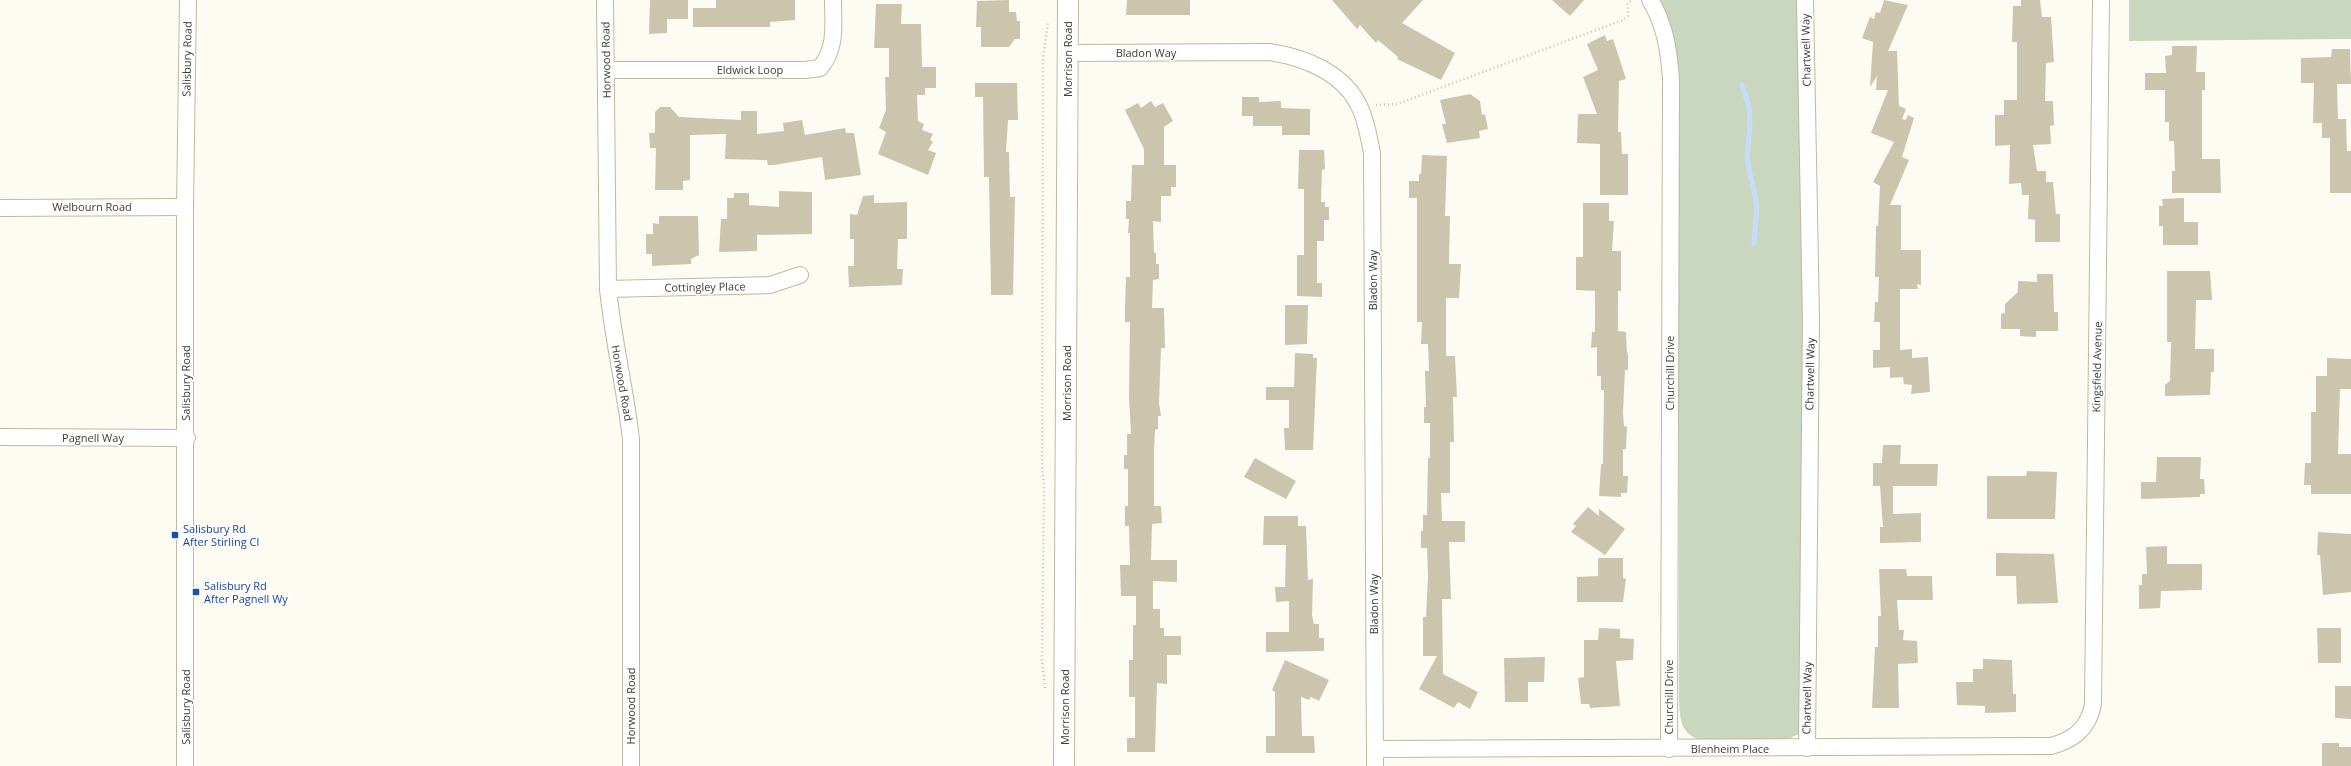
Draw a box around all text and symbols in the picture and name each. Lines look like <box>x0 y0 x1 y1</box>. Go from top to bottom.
street label: Chartwell Way <box>1797 13 1814 87</box>
street label: Salisbury Road <box>178 21 195 97</box>
street label: Horwood Road <box>597 21 614 99</box>
street label: Morrison Road <box>1060 21 1075 97</box>
street label: Bladon Way <box>1116 45 1177 60</box>
street label: Eldwick Loop <box>717 62 784 77</box>
street label: Welbourn Road <box>52 199 132 214</box>
street label: Bladon Way <box>1365 249 1380 310</box>
street label: Cottingley Place <box>664 278 746 295</box>
street label: Kingsfield Avenue <box>2088 321 2105 413</box>
street label: Churchill Drive <box>1662 335 1677 411</box>
street label: Chartwell Way <box>1801 337 1818 411</box>
street label: Horwood Road <box>608 344 637 422</box>
street label: Salisbury Road <box>178 345 193 421</box>
street label: Morrison Road <box>1059 345 1074 421</box>
street label: Pagnell Way <box>62 430 124 445</box>
place label: Salisbury Rd After Stirling Cl <box>183 521 259 549</box>
marker: Salisbury Rd After Stirling Cl <box>170 530 180 540</box>
street label: Bladon Way <box>1366 573 1381 634</box>
place label: Salisbury Rd After Pagnell Wy <box>204 578 288 606</box>
marker: Salisbury Rd After Pagnell Wy <box>191 587 201 597</box>
street label: Churchill Drive <box>1661 659 1676 735</box>
street label: Chartwell Way <box>1798 661 1815 735</box>
street label: Horwood Road <box>623 668 638 744</box>
street label: Salisbury Road <box>178 669 193 745</box>
street label: Morrison Road <box>1057 669 1072 745</box>
street label: Blenheim Place <box>1691 741 1769 756</box>

